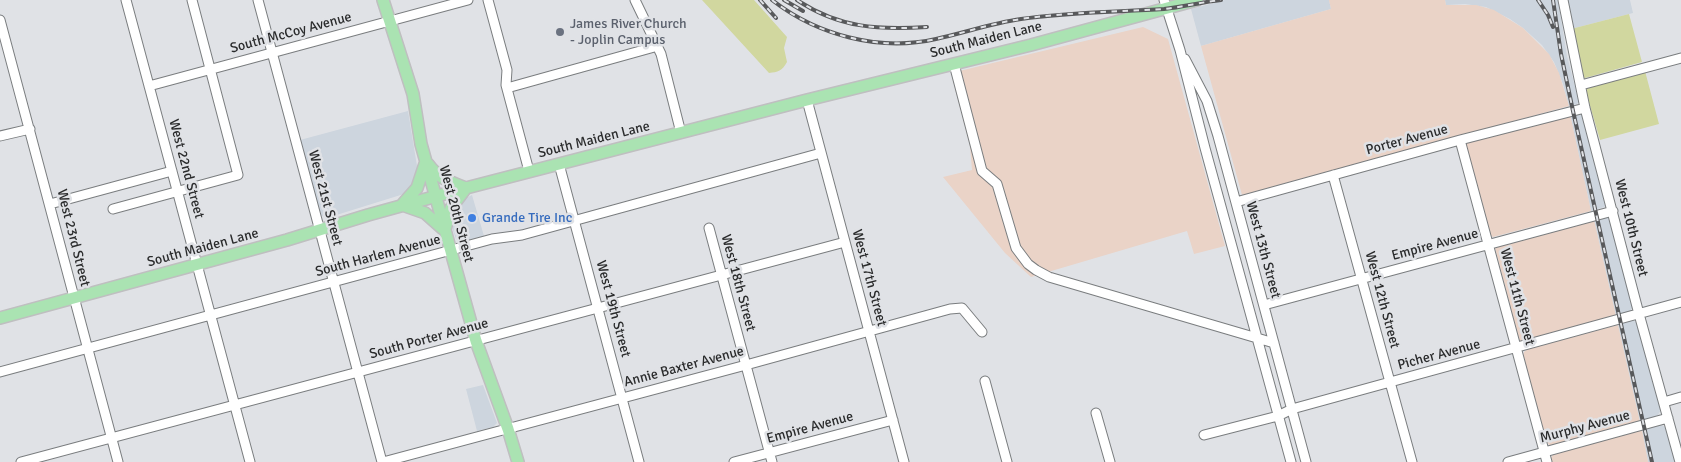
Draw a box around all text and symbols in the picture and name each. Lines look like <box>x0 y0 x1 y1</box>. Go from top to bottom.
street label: South McCoy Avenue <box>228 9 354 57</box>
place label: James River Church - Joplin Campus <box>570 16 687 48</box>
street label: South Maiden Lane <box>928 18 1044 62</box>
marker: James River Church - Joplin Campus <box>554 26 566 38</box>
street label: West 22nd Street <box>165 117 207 221</box>
street label: South Maiden Lane <box>536 118 652 162</box>
street label: Porter Avenue <box>1364 121 1450 159</box>
street label: West 21st Street <box>304 148 346 248</box>
street label: West 20th Street <box>435 164 477 264</box>
street label: West 10th Street <box>1611 178 1651 278</box>
street label: West 23rd Street <box>53 188 93 288</box>
street label: West 13th Street <box>1242 200 1284 300</box>
place label: Grande Tire Inc <box>482 210 572 226</box>
marker: Grande Tire Inc <box>466 212 478 224</box>
street label: South Maiden Lane <box>145 225 261 271</box>
street label: Empire Avenue <box>1390 225 1480 265</box>
street label: West 17th Street <box>848 228 890 328</box>
street label: South Harlem Avenue <box>314 231 442 281</box>
street label: West 18th Street <box>717 233 759 333</box>
street label: West 11th Street <box>1496 247 1538 347</box>
street label: West 12th Street <box>1361 250 1403 350</box>
street label: West 19th Street <box>592 259 634 359</box>
street label: South Porter Avenue <box>368 315 490 363</box>
street label: Picher Avenue <box>1396 336 1482 374</box>
street label: Annie Baxter Avenue <box>622 343 746 391</box>
street label: Murphy Avenue <box>1538 407 1632 447</box>
street label: Empire Avenue <box>765 408 855 448</box>

